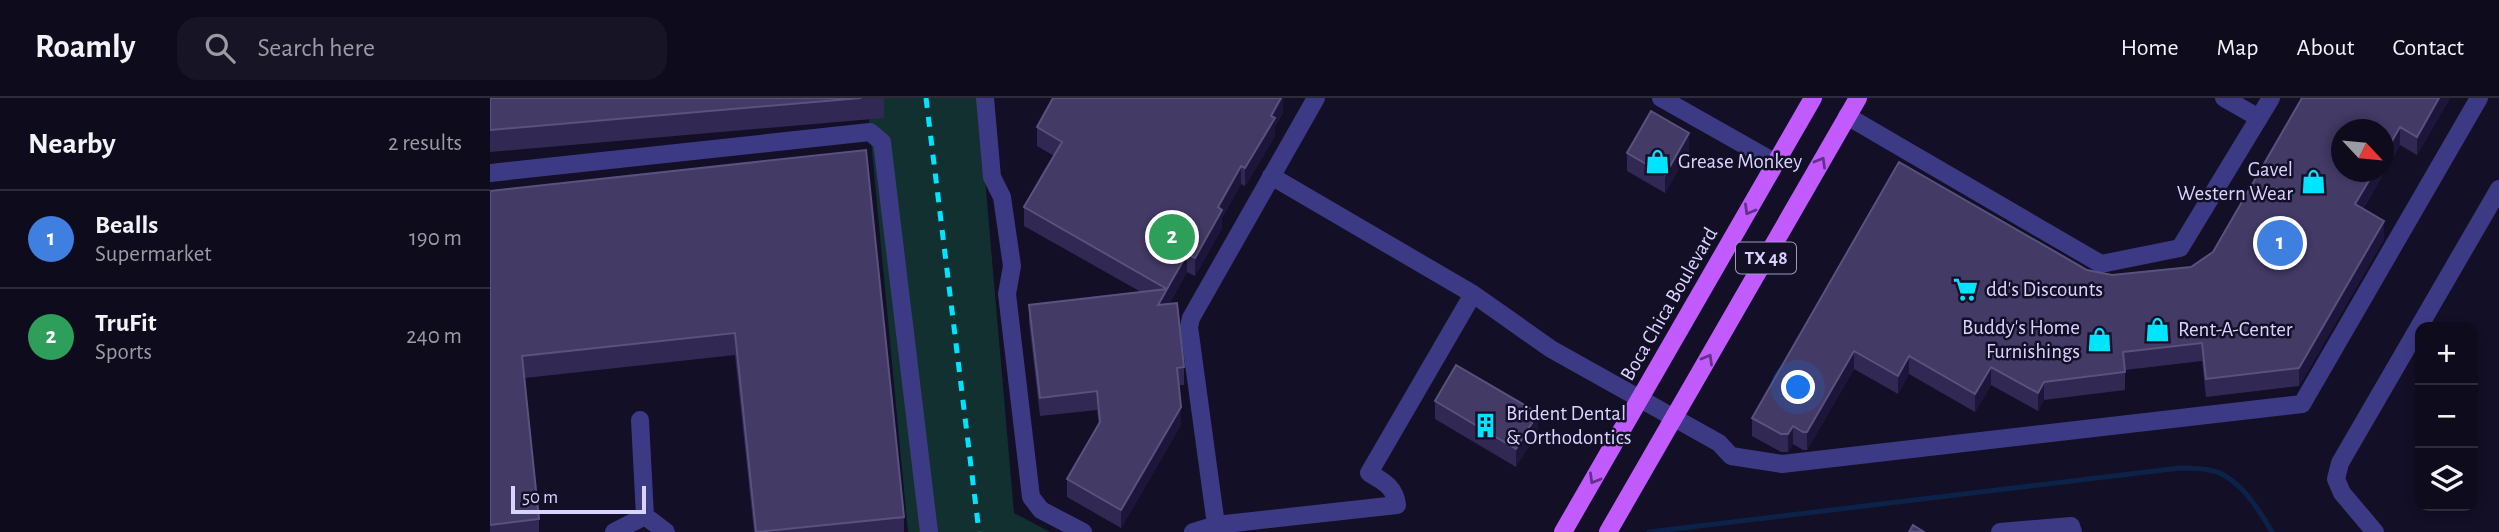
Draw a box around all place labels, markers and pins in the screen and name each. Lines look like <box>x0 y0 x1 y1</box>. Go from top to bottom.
shop icon: Grease Monkey <box>1644 147 1672 175</box>
place label: Grease Monkey <box>1678 151 1802 172</box>
place label: Gavel Western Wear <box>2177 159 2293 204</box>
shop icon: Gavel Western Wear <box>2299 167 2327 195</box>
pin: 2 <box>1149 211 1195 263</box>
pin: 1 <box>2257 217 2303 269</box>
supermarket icon: dd's Discounts <box>1952 275 1980 303</box>
place label: dd's Discounts <box>1986 279 2103 300</box>
shop icon: Rent-A-Center <box>2144 315 2172 343</box>
place label: Buddy's Home Furnishings <box>1962 317 2080 362</box>
place label: Rent-A-Center <box>2178 319 2293 340</box>
shop icon: Buddy's Home Furnishings <box>2086 325 2114 353</box>
place label: Brident Dental & Orthodontics <box>1506 403 1632 448</box>
building icon: Brident Dental & Orthodontics <box>1472 411 1500 439</box>

